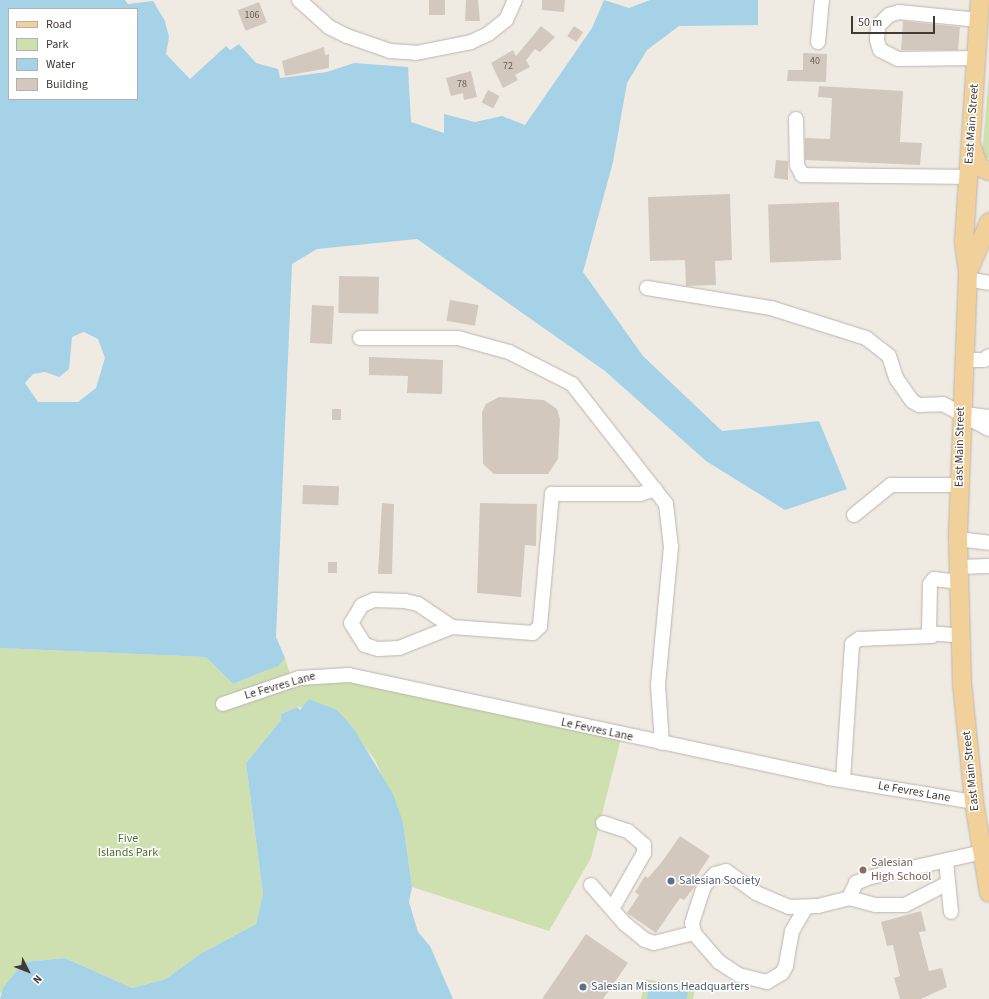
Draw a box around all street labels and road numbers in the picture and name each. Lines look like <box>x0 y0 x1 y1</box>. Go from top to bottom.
street label: East Main Street <box>962 83 982 165</box>
street label: East Main Street <box>952 407 968 487</box>
street label: Le Fevres Lane <box>243 669 317 703</box>
street label: Le Fevres Lane <box>560 715 634 745</box>
street label: East Main Street <box>960 730 982 812</box>
street label: Le Fevres Lane <box>877 779 951 805</box>

